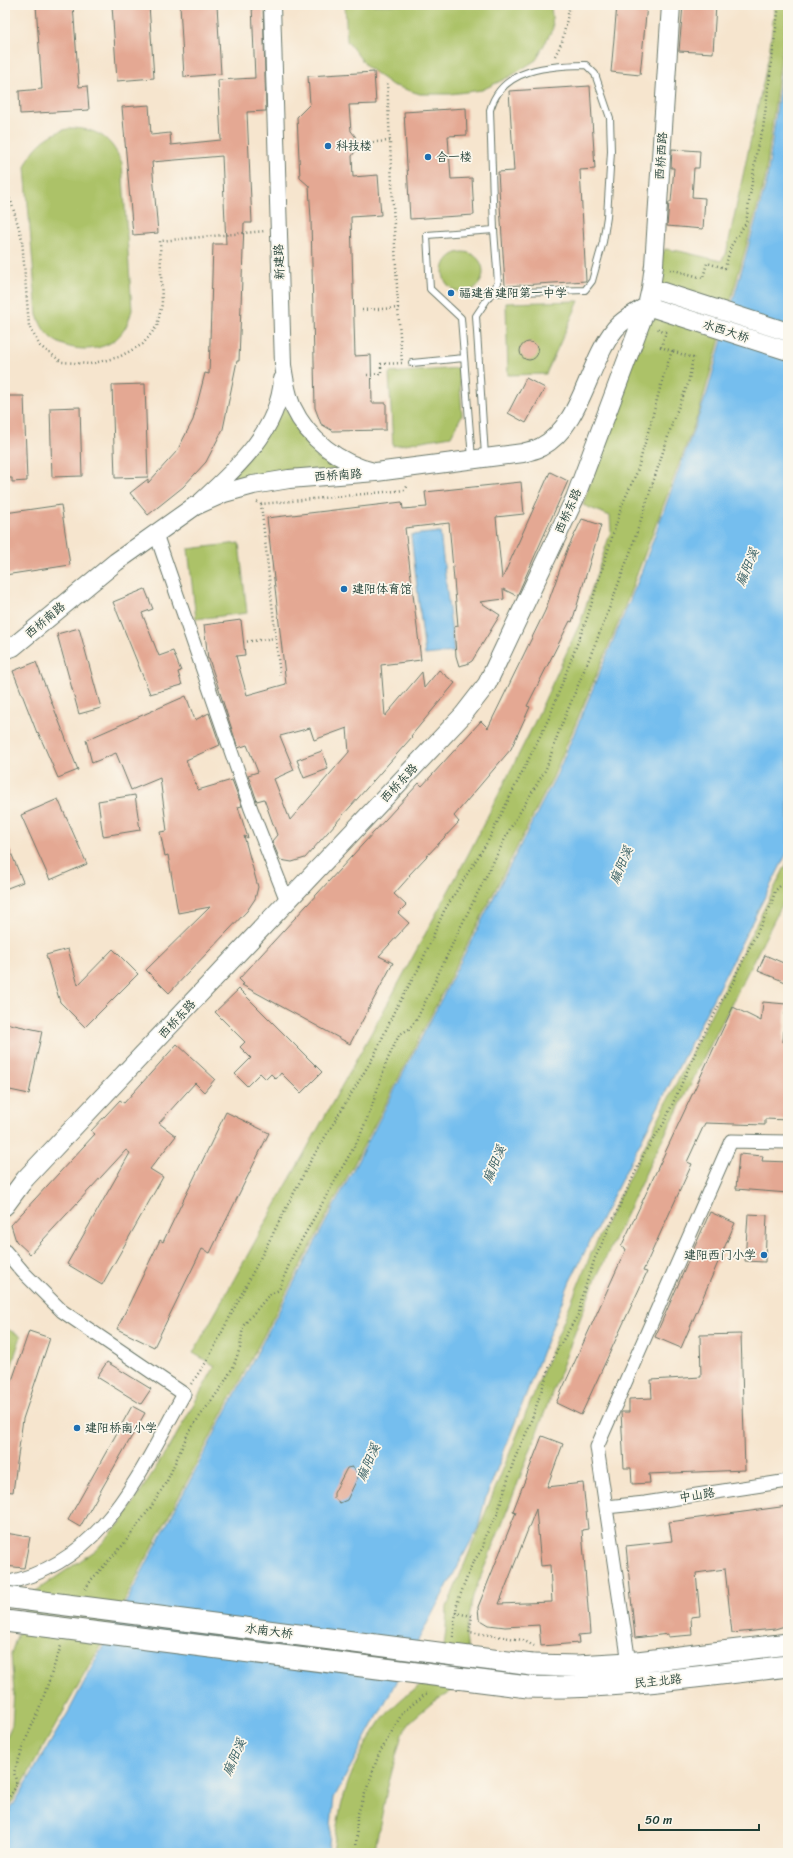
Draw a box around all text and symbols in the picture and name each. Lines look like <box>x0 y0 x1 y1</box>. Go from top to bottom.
street label: 西桥西路 <box>648 131 674 181</box>
place label: 科技楼 <box>336 135 372 157</box>
marker: 科技楼 <box>323 141 333 151</box>
place label: 合一楼 <box>436 146 472 168</box>
marker: 合一楼 <box>423 152 433 162</box>
street label: 新建路 <box>267 244 291 280</box>
place label: 福建省建阳第一中学 <box>459 282 567 304</box>
marker: 福建省建阳第一中学 <box>446 288 456 298</box>
street label: 水西大桥 <box>700 313 753 349</box>
street label: 西桥南路 <box>313 462 363 488</box>
street label: 西桥东路 <box>548 485 588 537</box>
water label: 麻阳溪 <box>729 544 766 589</box>
place label: 建阳体育馆 <box>352 578 412 600</box>
marker: 建阳体育馆 <box>339 584 349 594</box>
street label: 西桥南路 <box>20 596 70 644</box>
street label: 西桥东路 <box>375 758 423 808</box>
water label: 麻阳溪 <box>603 842 640 887</box>
street label: 西桥东路 <box>153 994 201 1044</box>
water label: 麻阳溪 <box>476 1141 513 1186</box>
place label: 建阳西门小学 <box>684 1244 756 1266</box>
marker: 建阳西门小学 <box>759 1250 769 1260</box>
place label: 建阳桥南小学 <box>85 1417 157 1439</box>
marker: 建阳桥南小学 <box>72 1423 82 1433</box>
water label: 麻阳溪 <box>350 1439 387 1484</box>
street label: 中山路 <box>677 1481 717 1509</box>
street label: 水南大桥 <box>244 1617 295 1645</box>
street label: 民主北路 <box>633 1668 683 1694</box>
water label: 麻阳溪 <box>216 1734 253 1779</box>
scale bar <box>639 1806 759 1832</box>
text: 50 m <box>645 1809 672 1831</box>

